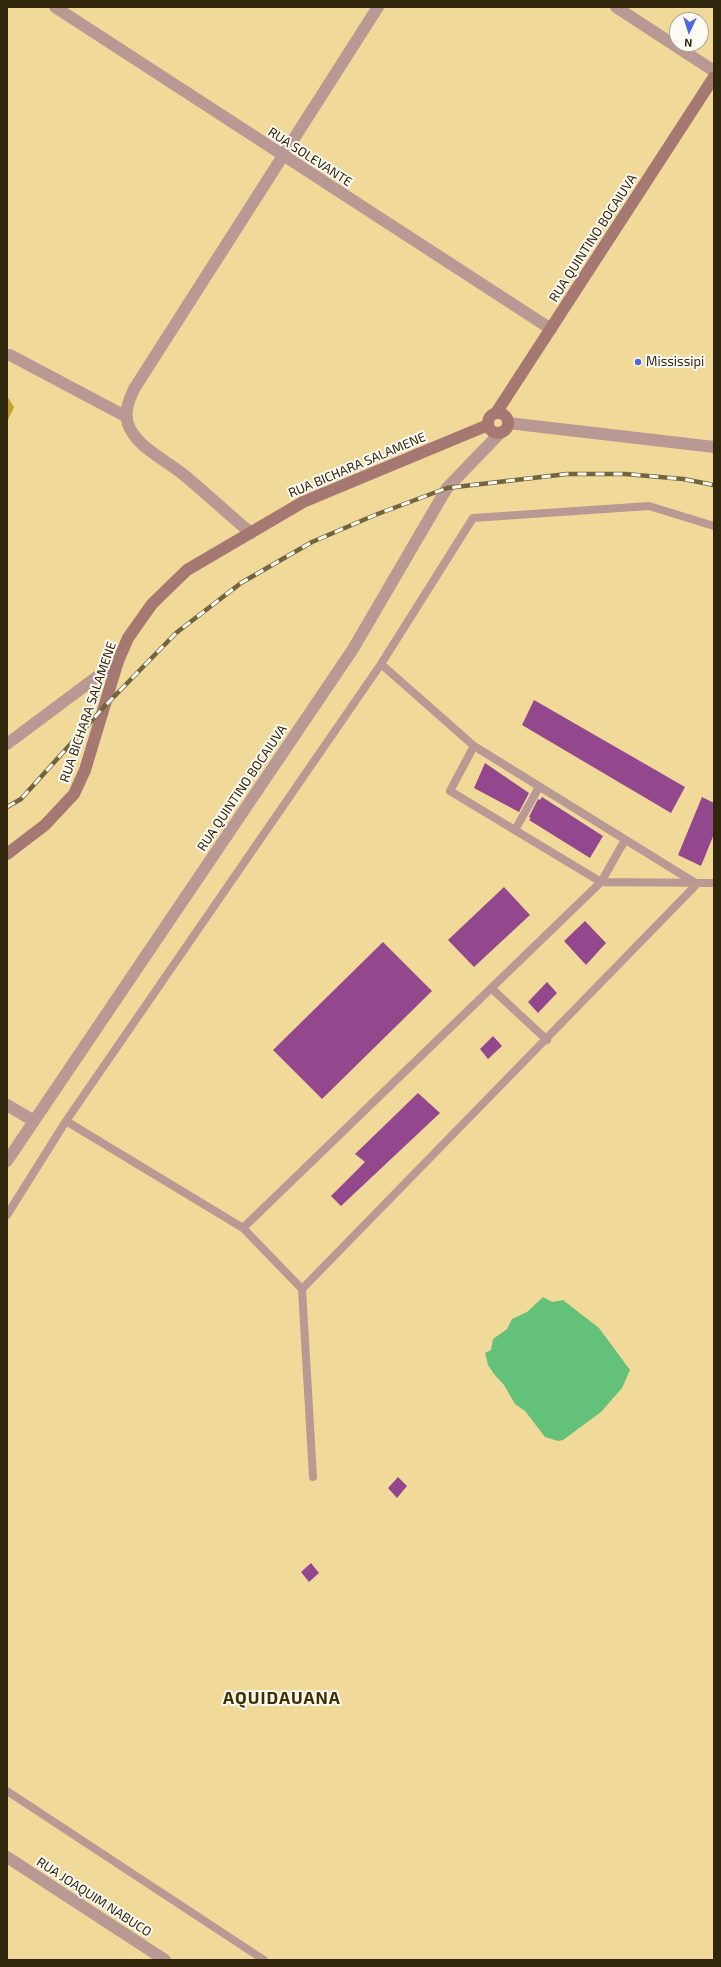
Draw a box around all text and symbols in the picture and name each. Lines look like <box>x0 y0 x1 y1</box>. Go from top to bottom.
north arrow <box>669 12 709 52</box>
text: N <box>684 37 693 50</box>
street label: RUA SOLEVANTE <box>265 124 355 190</box>
street label: RUA QUINTINO BOCAIUVA <box>546 171 640 305</box>
place label: Mississipi <box>646 354 704 370</box>
marker: Mississipi <box>633 357 643 367</box>
street label: RUA BICHARA SALAMENE <box>286 429 428 501</box>
street label: RUA BICHARA SALAMENE <box>57 640 119 784</box>
street label: RUA QUINTINO BOCAIUVA <box>194 722 290 854</box>
district label: AQUIDAUANA <box>223 1688 341 1708</box>
street label: RUA JOAQUIM NABUCO <box>34 1854 154 1940</box>

